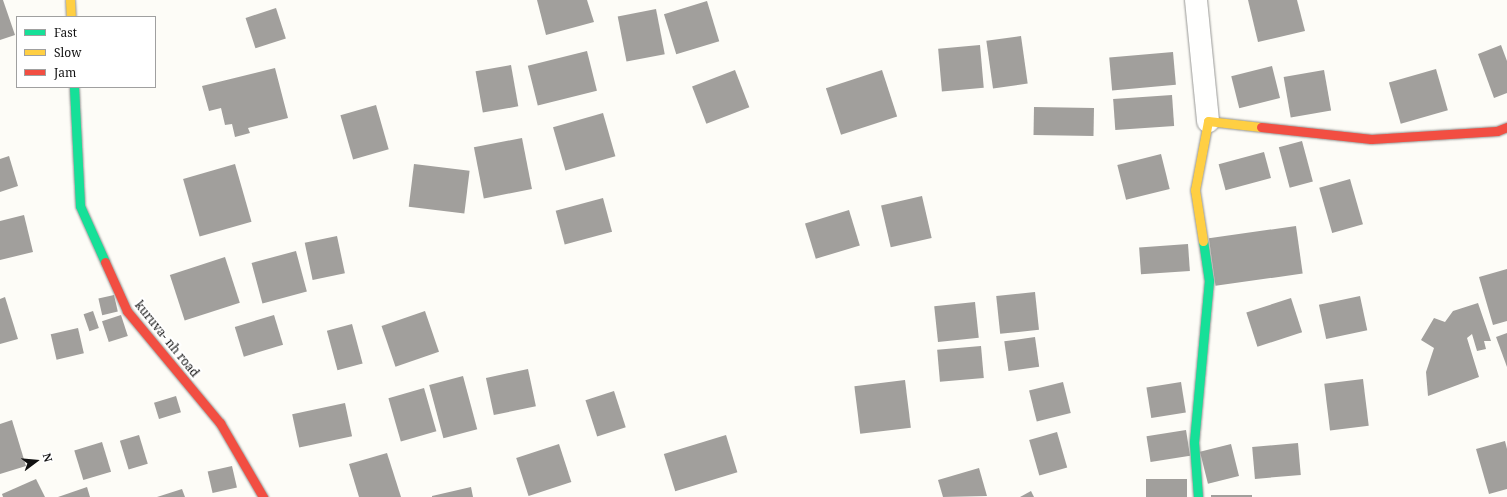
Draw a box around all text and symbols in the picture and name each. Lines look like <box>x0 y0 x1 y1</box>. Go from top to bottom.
legend <box>16 16 156 88</box>
text: Fast <box>54 24 77 41</box>
text: Slow <box>54 44 82 61</box>
text: Jam <box>54 64 76 81</box>
street label: kuruva- nh road <box>132 298 202 380</box>
north arrow <box>16 441 56 481</box>
text: N <box>40 451 56 464</box>

